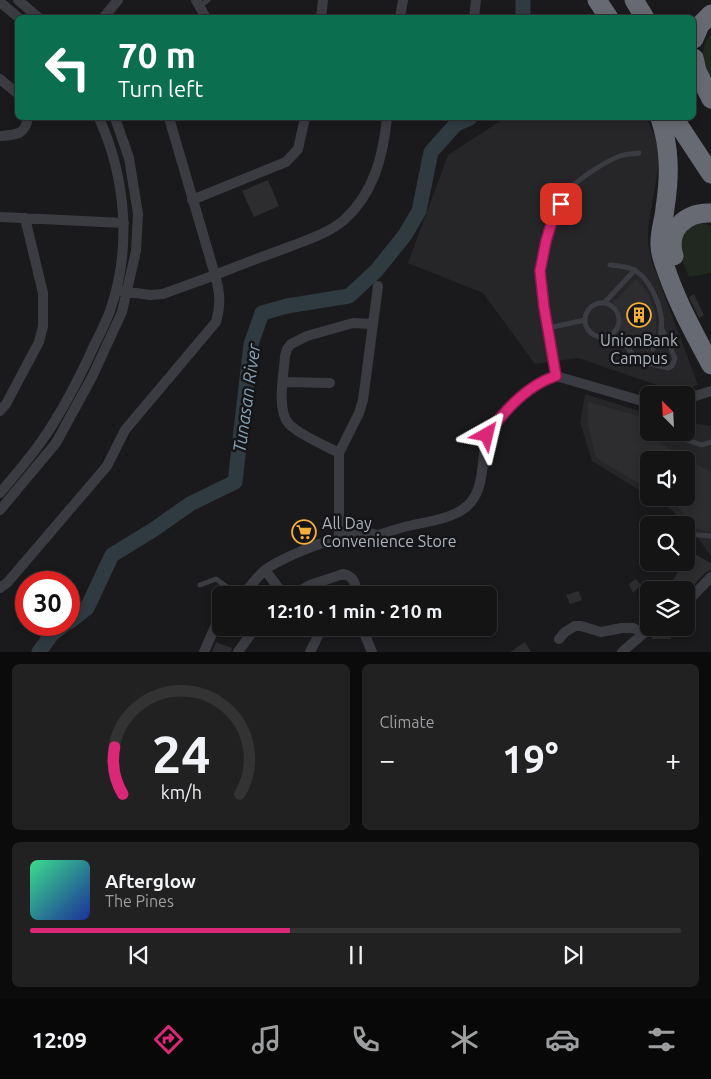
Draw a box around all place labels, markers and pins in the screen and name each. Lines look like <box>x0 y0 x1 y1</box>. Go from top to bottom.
pin <box>540 183 582 225</box>
building icon: UnionBank Campus <box>626 302 652 328</box>
place label: UnionBank Campus <box>600 331 678 367</box>
place label: All Day Convenience Store <box>322 514 457 550</box>
supermarket icon: All Day Convenience Store <box>291 519 317 545</box>

